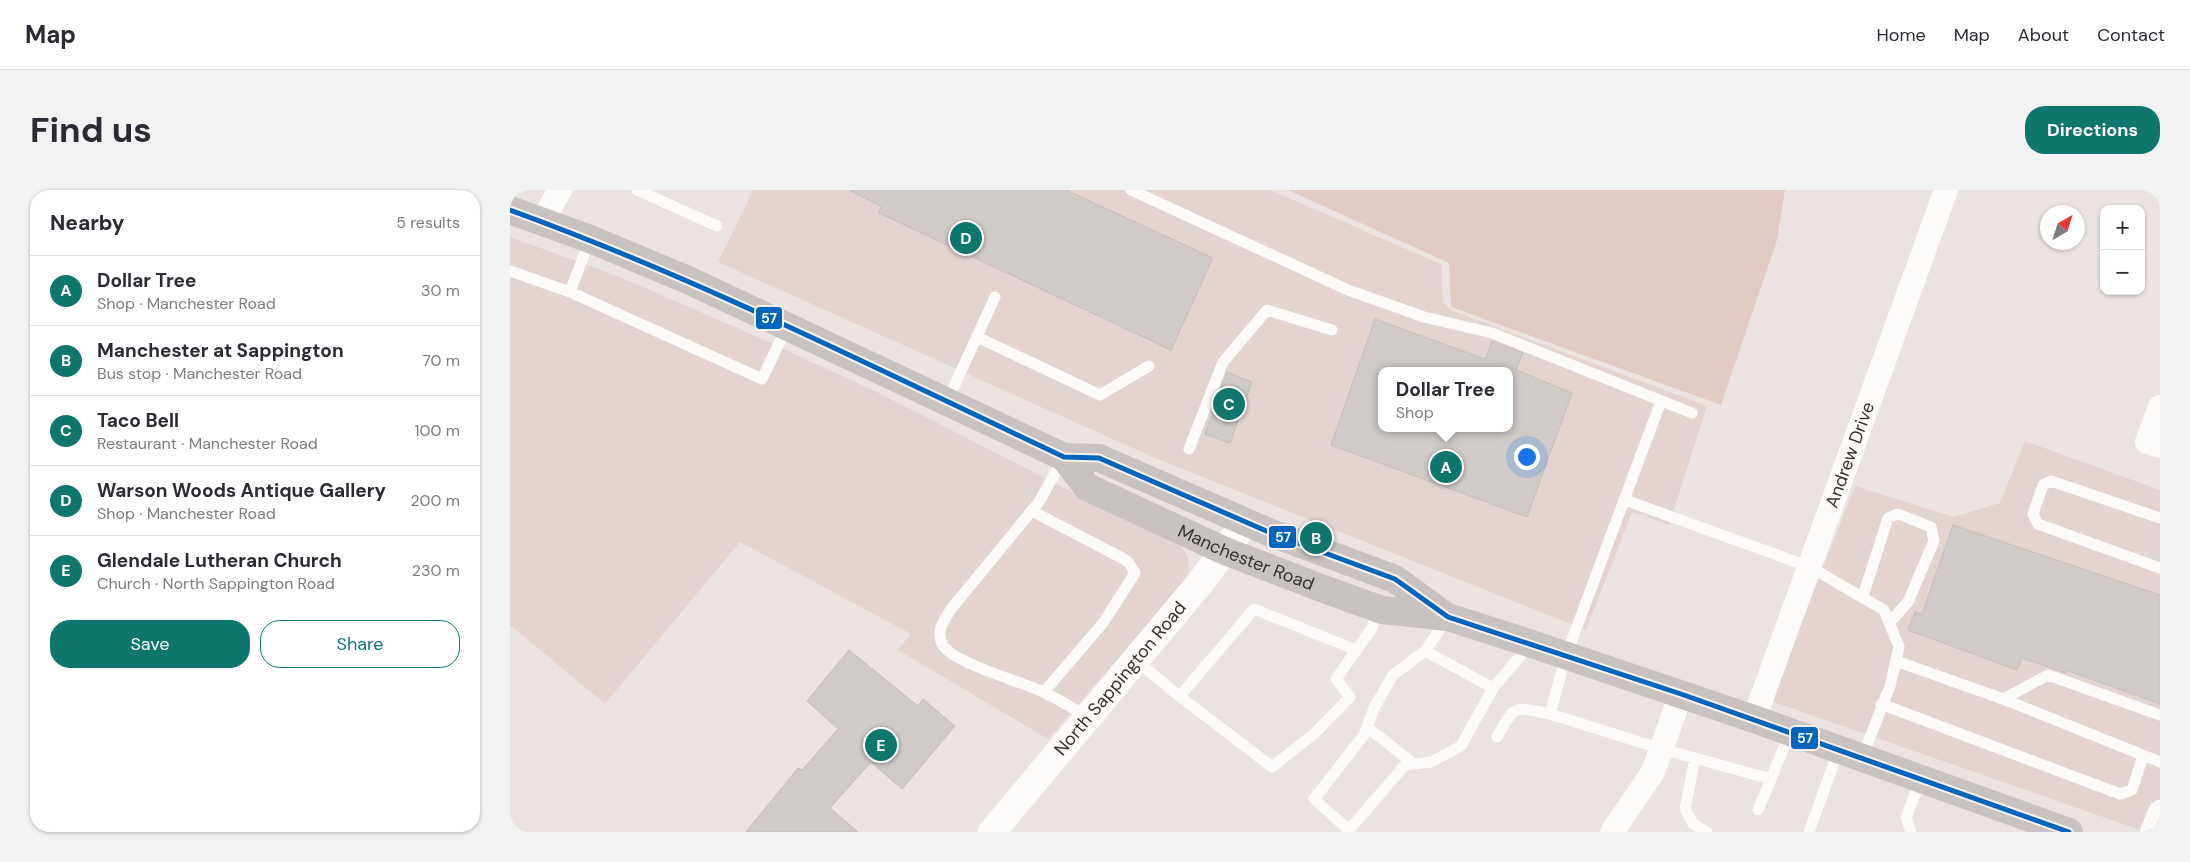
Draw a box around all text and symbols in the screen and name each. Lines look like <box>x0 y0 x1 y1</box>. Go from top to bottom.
text: Map <box>25 19 76 50</box>
text: Home <box>1876 23 1926 47</box>
text: Map <box>1954 23 1990 47</box>
text: About <box>2018 23 2069 47</box>
text: Contact <box>2097 23 2165 47</box>
button: Directions <box>2025 106 2160 154</box>
text: Find us <box>30 107 152 153</box>
north arrow <box>2040 205 2085 250</box>
map controls <box>2100 205 2145 295</box>
button: + <box>2100 205 2145 250</box>
text: Nearby <box>50 209 124 237</box>
text: 5 results <box>396 212 460 233</box>
pin: D <box>950 219 982 257</box>
button: − <box>2100 250 2145 295</box>
text: Dollar Tree <box>97 268 197 293</box>
text: A <box>60 280 72 301</box>
text: 30 m <box>421 280 460 301</box>
text: Shop · Manchester Road <box>97 293 276 314</box>
line badge: 57 <box>755 306 783 330</box>
text: 57 <box>761 309 778 327</box>
text: Manchester at Sappington <box>97 338 344 363</box>
text: B <box>61 350 71 371</box>
text: 70 m <box>422 350 460 371</box>
text: Bus stop · Manchester Road <box>97 363 302 384</box>
popup <box>1378 367 1513 432</box>
text: Dollar Tree <box>1396 377 1495 402</box>
pin: C <box>1213 385 1245 423</box>
street label: Andrew Drive <box>1820 399 1880 511</box>
text: Shop <box>1396 402 1434 423</box>
text: Taco Bell <box>97 408 179 433</box>
text: C <box>60 420 72 441</box>
text: 100 m <box>415 420 460 441</box>
text: Restaurant · Manchester Road <box>97 433 318 454</box>
your location <box>1514 444 1540 470</box>
pin: A <box>1430 448 1462 486</box>
text: Warson Woods Antique Gallery <box>97 478 386 503</box>
text: D <box>60 490 72 511</box>
text: 200 m <box>411 490 460 511</box>
text: Shop · Manchester Road <box>97 503 276 524</box>
street label: Manchester Road <box>1174 519 1318 596</box>
pin: B <box>1300 519 1332 557</box>
line badge: 57 <box>1268 525 1297 549</box>
text: 57 <box>1275 528 1292 546</box>
text: Glendale Lutheran Church <box>97 548 342 573</box>
text: E <box>61 560 71 581</box>
text: 230 m <box>412 560 460 581</box>
text: Church · North Sappington Road <box>97 573 335 594</box>
street label: North Sappington Road <box>1049 596 1192 761</box>
button: Save <box>50 620 250 668</box>
button: Share <box>260 620 460 668</box>
pin: E <box>865 726 897 764</box>
line badge: 57 <box>1790 726 1819 750</box>
text: 57 <box>1797 729 1814 747</box>

